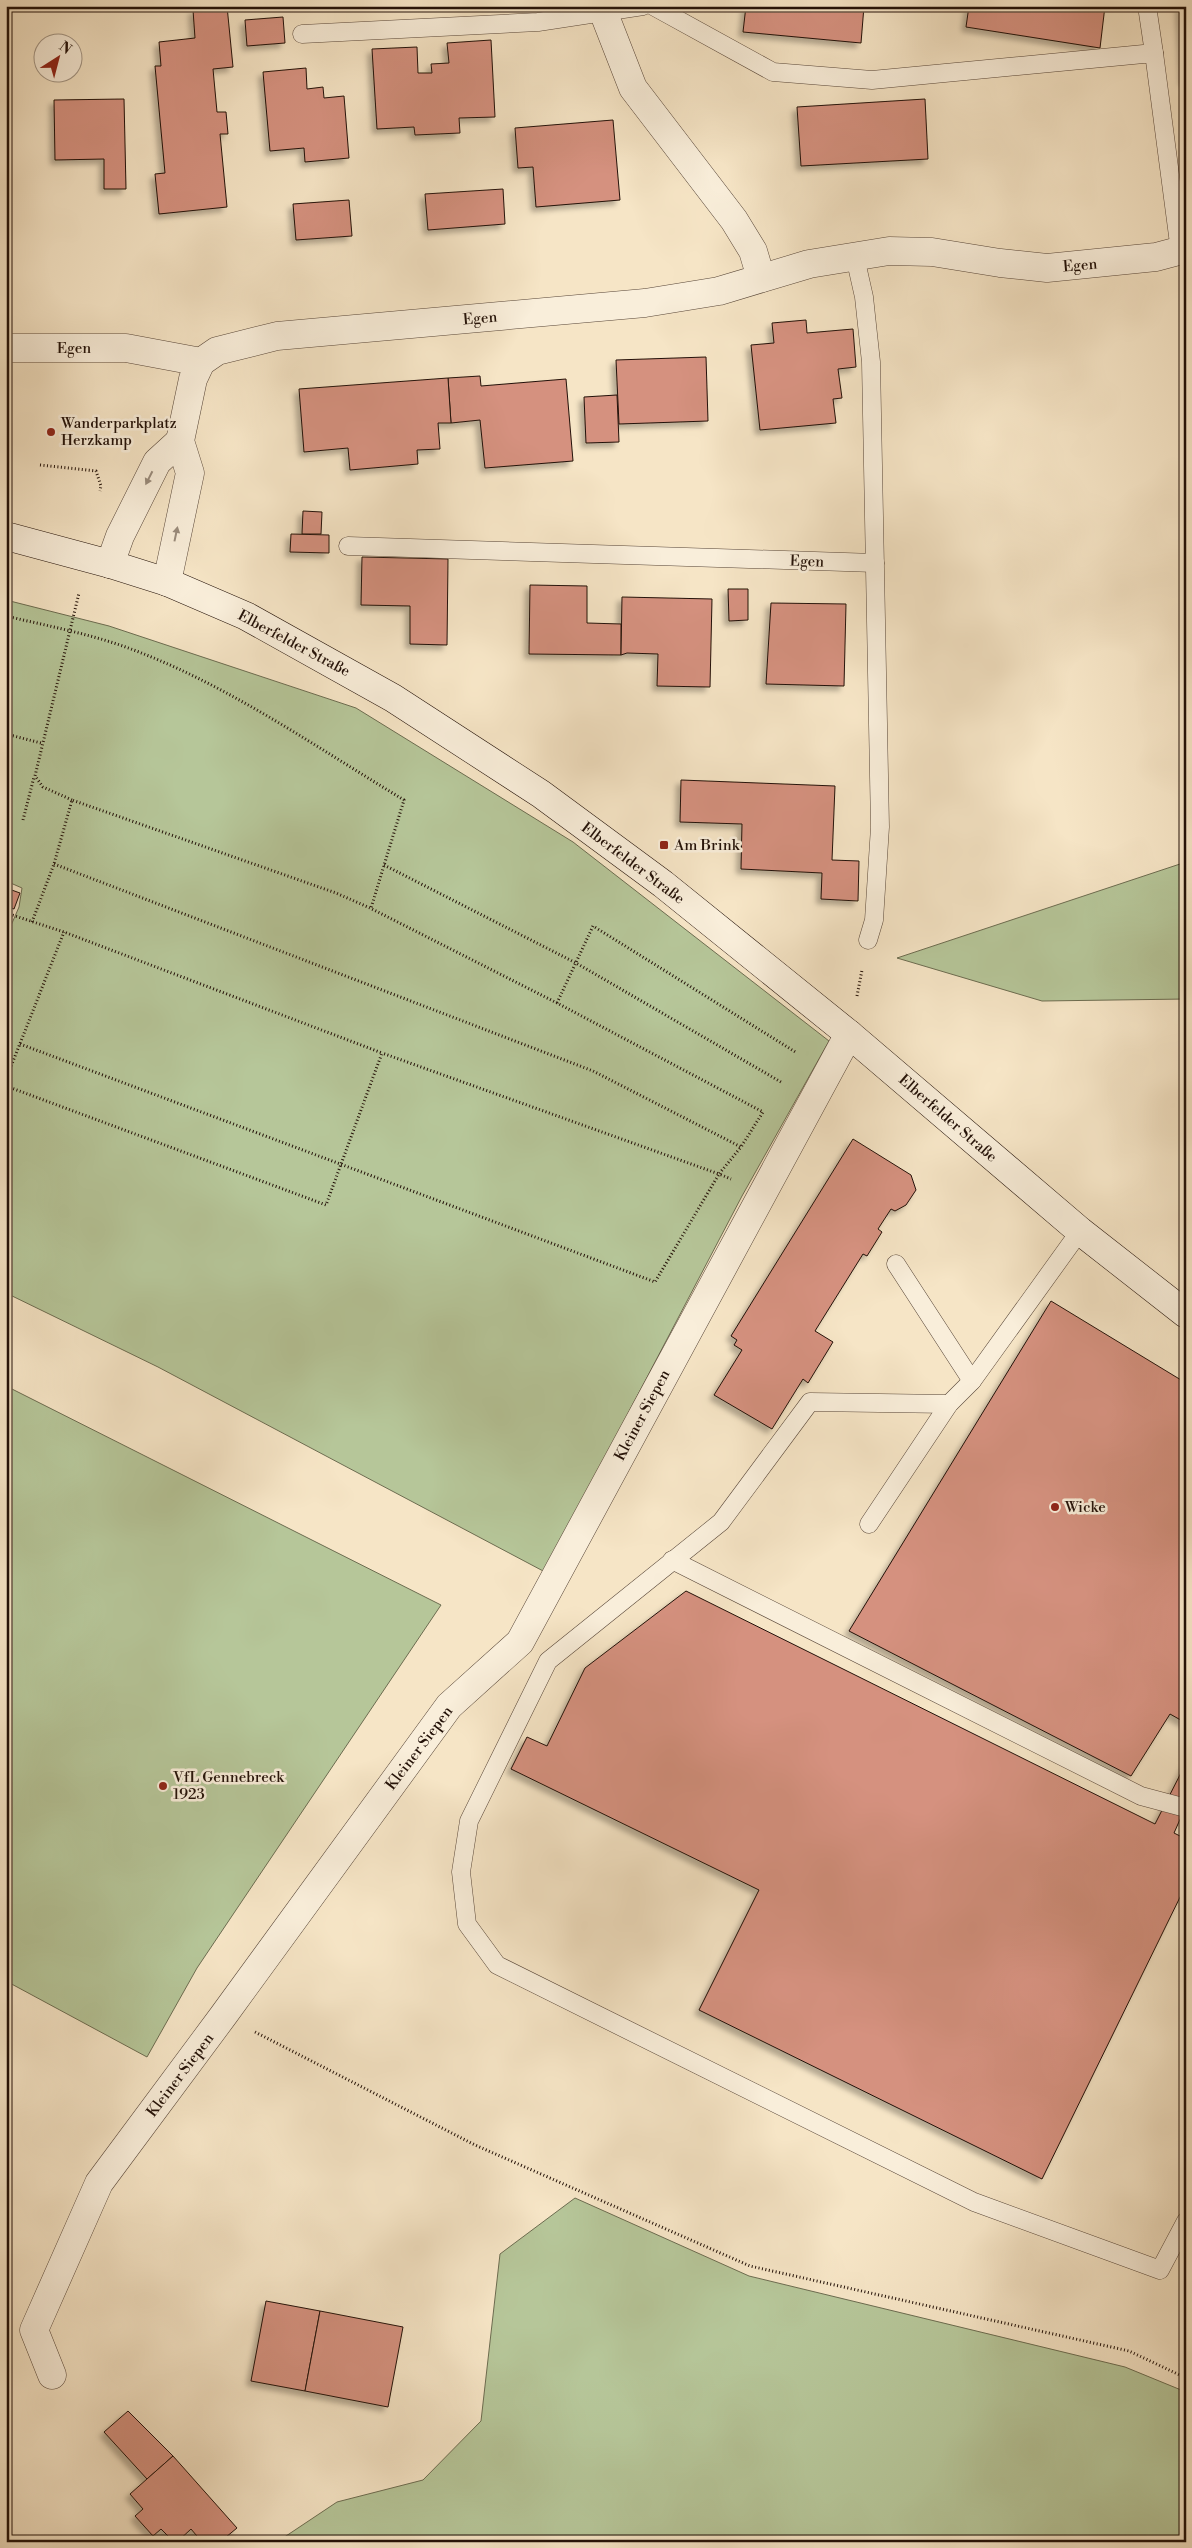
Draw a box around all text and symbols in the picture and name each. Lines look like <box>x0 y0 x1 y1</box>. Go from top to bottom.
north arrow <box>32 32 82 82</box>
text: N <box>55 38 75 59</box>
street label: Egen <box>1062 255 1098 276</box>
street label: Egen <box>462 308 498 329</box>
street label: Egen <box>57 339 91 358</box>
place label: Wanderparkplatz Herzkamp <box>60 414 177 450</box>
marker: Wanderparkplatz Herzkamp <box>45 426 57 438</box>
one-way arrow <box>145 471 153 485</box>
one-way arrow <box>173 526 181 542</box>
street label: Egen <box>789 551 825 572</box>
street label: Elberfelder Straße <box>234 606 353 681</box>
street label: Elberfelder Straße <box>577 818 688 908</box>
place label: Am Brink <box>673 836 741 855</box>
marker: Am Brink <box>658 839 670 851</box>
street label: Elberfelder Straße <box>894 1070 1001 1166</box>
street label: Kleiner Siepen <box>611 1366 674 1464</box>
place label: Wicke <box>1064 1498 1106 1517</box>
marker: Wicke <box>1049 1501 1061 1513</box>
street label: Kleiner Siepen <box>382 1702 457 1794</box>
place label: VfL Gennebreck 1923 <box>172 1768 285 1804</box>
marker: VfL Gennebreck 1923 <box>157 1780 169 1792</box>
street label: Kleiner Siepen <box>143 2029 218 2121</box>

